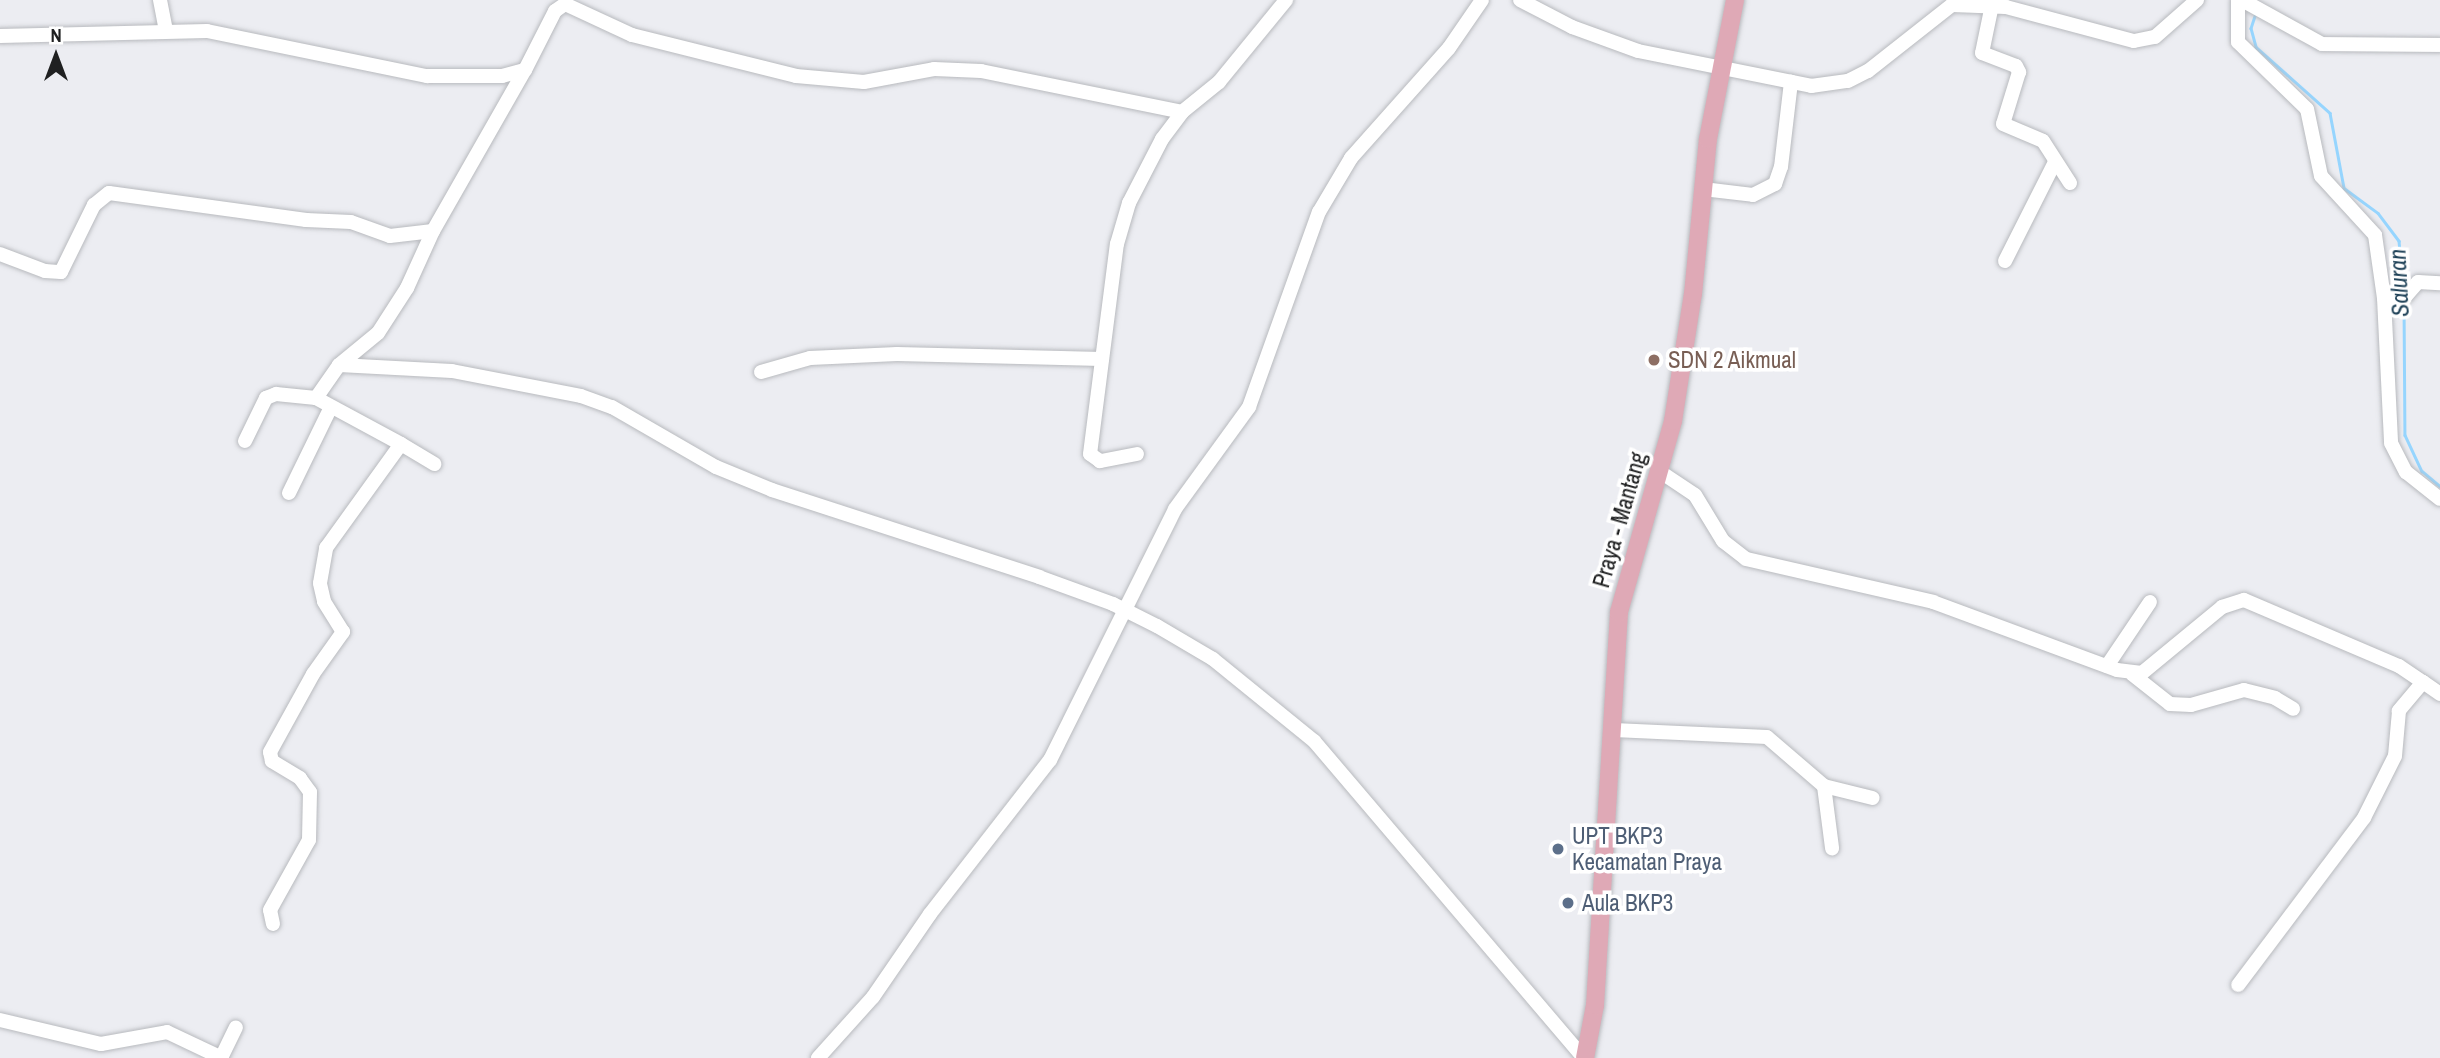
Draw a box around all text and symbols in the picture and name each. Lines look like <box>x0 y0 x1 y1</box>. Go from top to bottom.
north arrow <box>21 21 91 91</box>
text: N <box>50 22 62 48</box>
water label: Saluran <box>2383 248 2415 318</box>
place label: SDN 2 Aikmual <box>1668 346 1797 374</box>
marker: SDN 2 Aikmual <box>1646 352 1662 368</box>
street label: Praya - Mantang <box>1588 449 1652 591</box>
place label: UPT BKP3 Kecamatan Praya <box>1572 822 1722 876</box>
marker: UPT BKP3 Kecamatan Praya <box>1550 841 1566 857</box>
place label: Aula BKP3 <box>1582 889 1673 917</box>
marker: Aula BKP3 <box>1560 895 1576 911</box>

